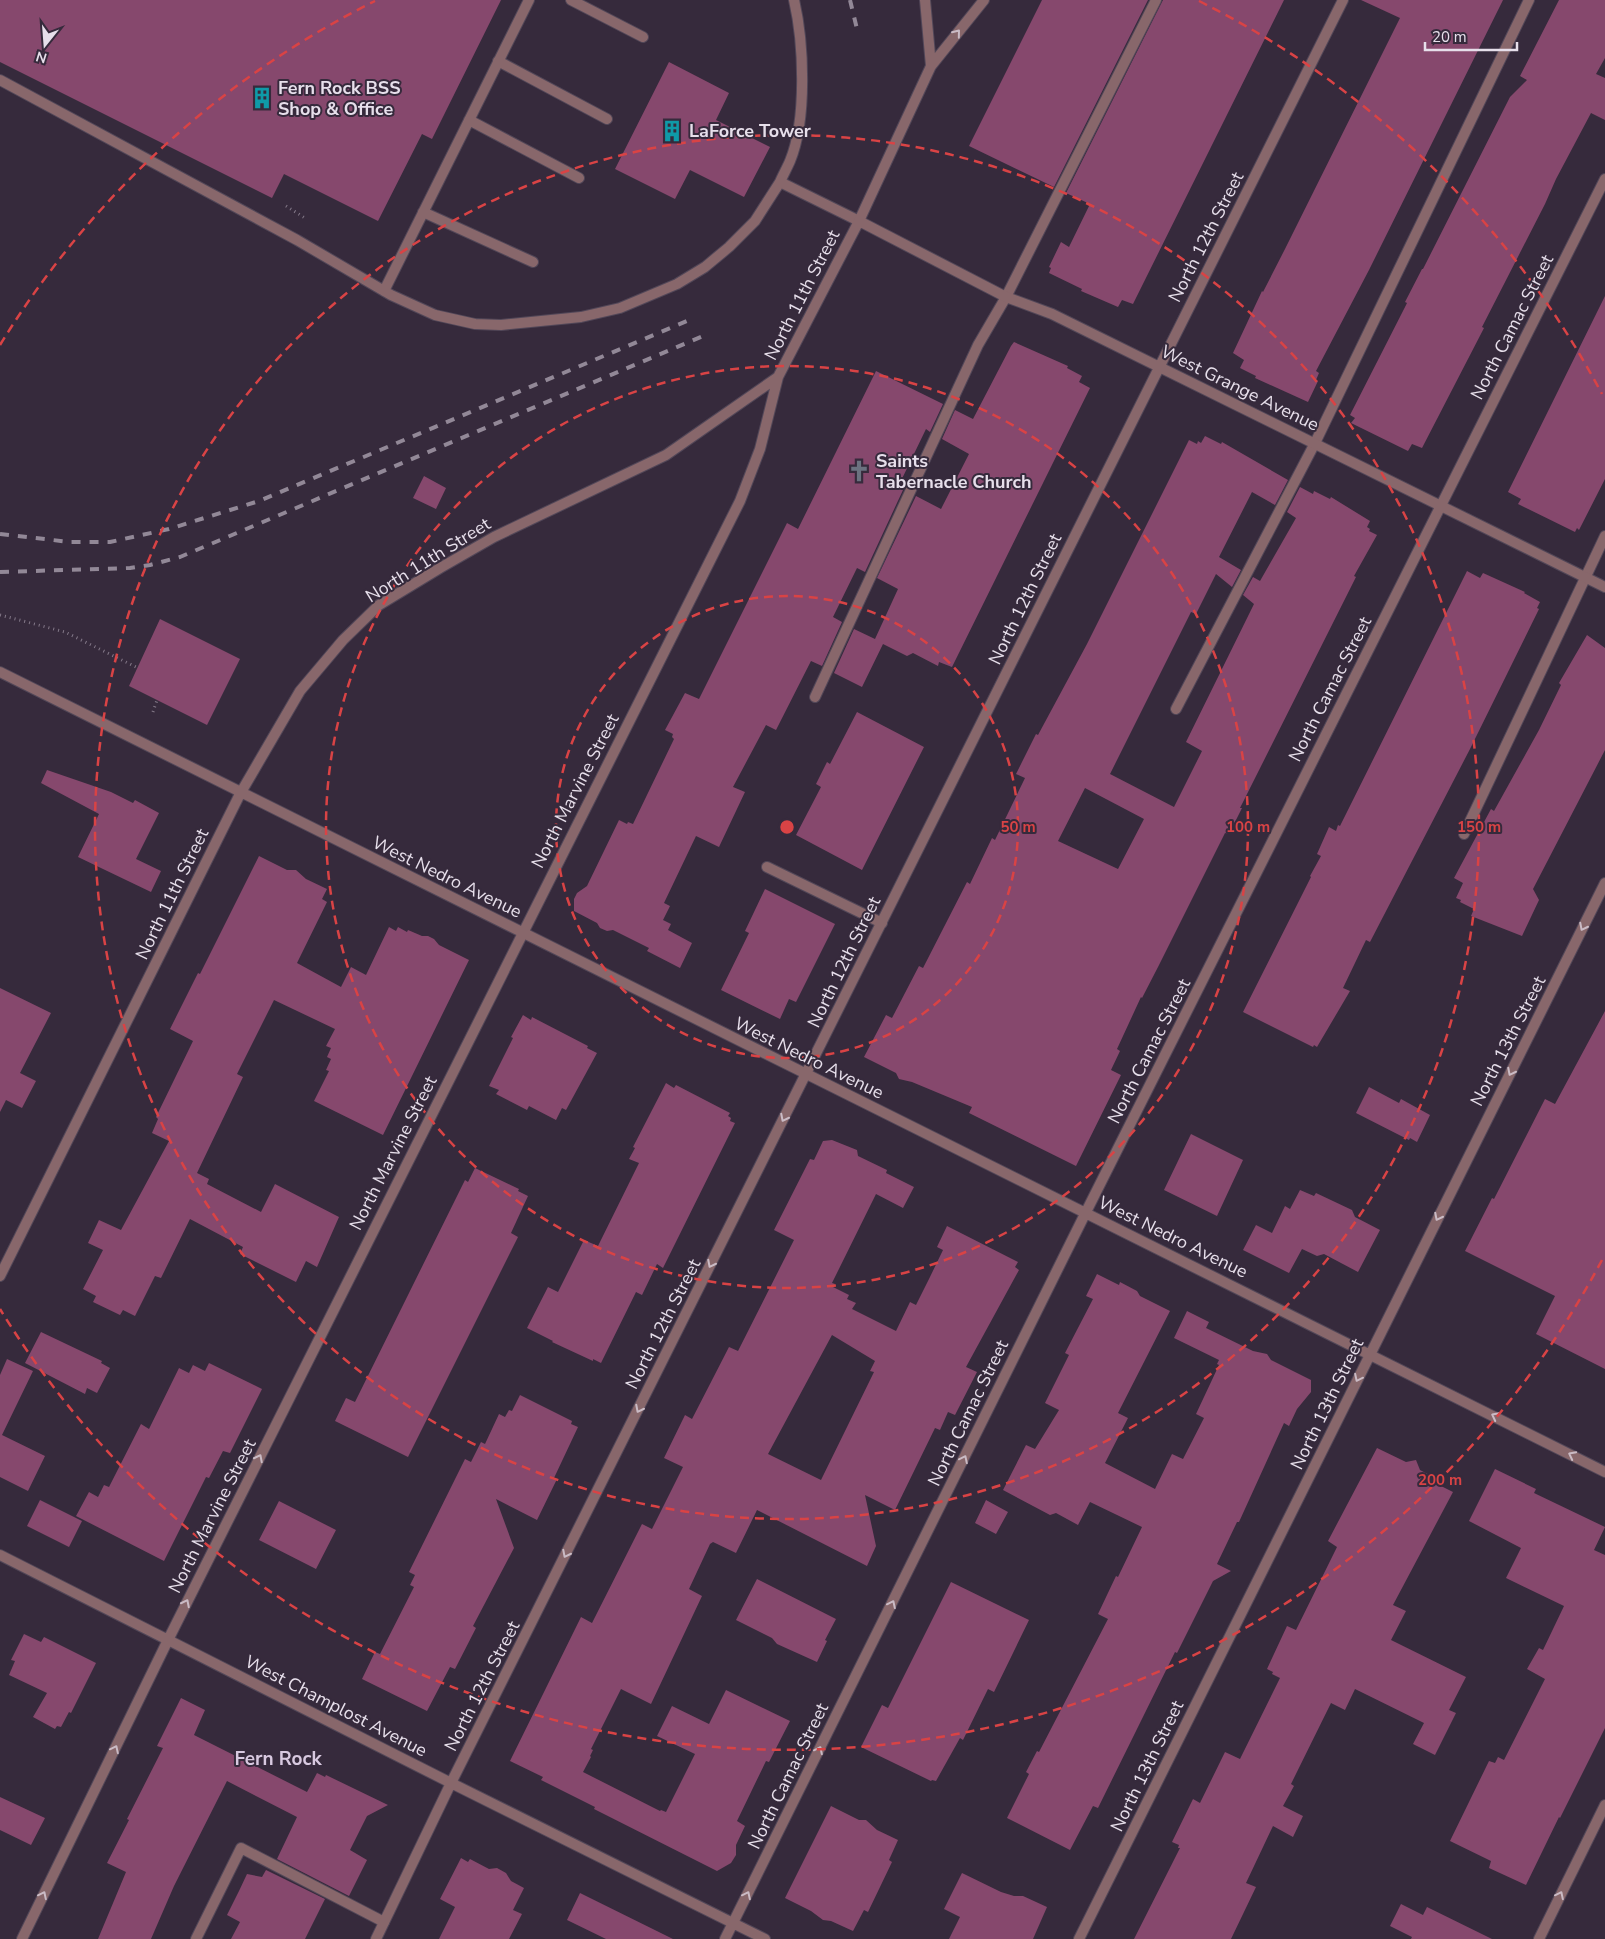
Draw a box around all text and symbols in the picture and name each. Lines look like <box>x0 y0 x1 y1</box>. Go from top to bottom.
north arrow <box>20 20 70 70</box>
scale bar <box>1425 20 1518 52</box>
text: 20 m <box>1432 27 1467 47</box>
one-way arrow <box>952 30 960 39</box>
text: N <box>34 46 49 68</box>
place label: Fern Rock BSS Shop & Office <box>278 76 401 121</box>
building icon: Fern Rock BSS Shop & Office <box>249 85 275 111</box>
building icon: LaForce Tower <box>659 118 685 144</box>
place label: LaForce Tower <box>689 119 811 143</box>
street label: North 12th Street <box>1163 167 1250 306</box>
street label: North 11th Street <box>759 225 846 364</box>
street label: North Camac Street <box>1465 250 1559 404</box>
street label: West Grange Avenue <box>1157 339 1323 437</box>
place label: Saints Tabernacle Church <box>876 449 1031 494</box>
church icon: Saints Tabernacle Church <box>846 458 872 484</box>
street label: North 11th Street <box>361 511 496 608</box>
street label: North 12th Street <box>983 529 1067 669</box>
street label: North Camac Street <box>1283 612 1377 766</box>
street label: North Marvine Street <box>526 709 625 872</box>
text: 50 m <box>1000 817 1036 837</box>
text: 100 m <box>1226 817 1270 837</box>
text: 150 m <box>1457 817 1501 837</box>
centre of rings <box>778 818 796 836</box>
street label: North 11th Street <box>130 824 214 964</box>
street label: West Nedro Avenue <box>368 830 526 924</box>
street label: North 12th Street <box>802 892 886 1032</box>
one-way arrow <box>1579 921 1589 930</box>
street label: North 13th Street <box>1465 971 1552 1110</box>
street label: North Camac Street <box>1102 974 1196 1128</box>
street label: West Nedro Avenue <box>730 1011 888 1105</box>
one-way arrow <box>1507 1067 1517 1076</box>
street label: North Marvine Street <box>344 1071 443 1234</box>
one-way arrow <box>780 1113 790 1122</box>
street label: West Nedro Avenue <box>1094 1190 1252 1284</box>
one-way arrow <box>1434 1212 1444 1221</box>
street label: North 12th Street <box>620 1254 707 1393</box>
one-way arrow <box>707 1259 718 1268</box>
street label: North 13th Street <box>1285 1334 1369 1474</box>
street label: North Camac Street <box>922 1335 1014 1490</box>
one-way arrow <box>1354 1373 1364 1382</box>
one-way arrow <box>635 1404 645 1413</box>
one-way arrow <box>1491 1412 1500 1422</box>
street label: North Marvine Street <box>163 1434 262 1597</box>
one-way arrow <box>1568 1451 1577 1461</box>
one-way arrow <box>253 1454 263 1463</box>
one-way arrow <box>958 1455 968 1464</box>
text: 200 m <box>1418 1470 1462 1490</box>
one-way arrow <box>562 1549 572 1558</box>
one-way arrow <box>180 1599 190 1608</box>
one-way arrow <box>885 1600 896 1609</box>
street label: North 12th Street <box>439 1616 526 1755</box>
street label: West Champlost Avenue <box>241 1650 431 1762</box>
street label: North 13th Street <box>1105 1696 1189 1836</box>
street label: North Camac Street <box>742 1698 834 1853</box>
one-way arrow <box>108 1745 119 1754</box>
district label: Fern Rock <box>234 1746 322 1772</box>
one-way arrow <box>813 1746 823 1755</box>
one-way arrow <box>37 1891 48 1900</box>
one-way arrow <box>741 1891 751 1900</box>
one-way arrow <box>1554 1891 1564 1900</box>

